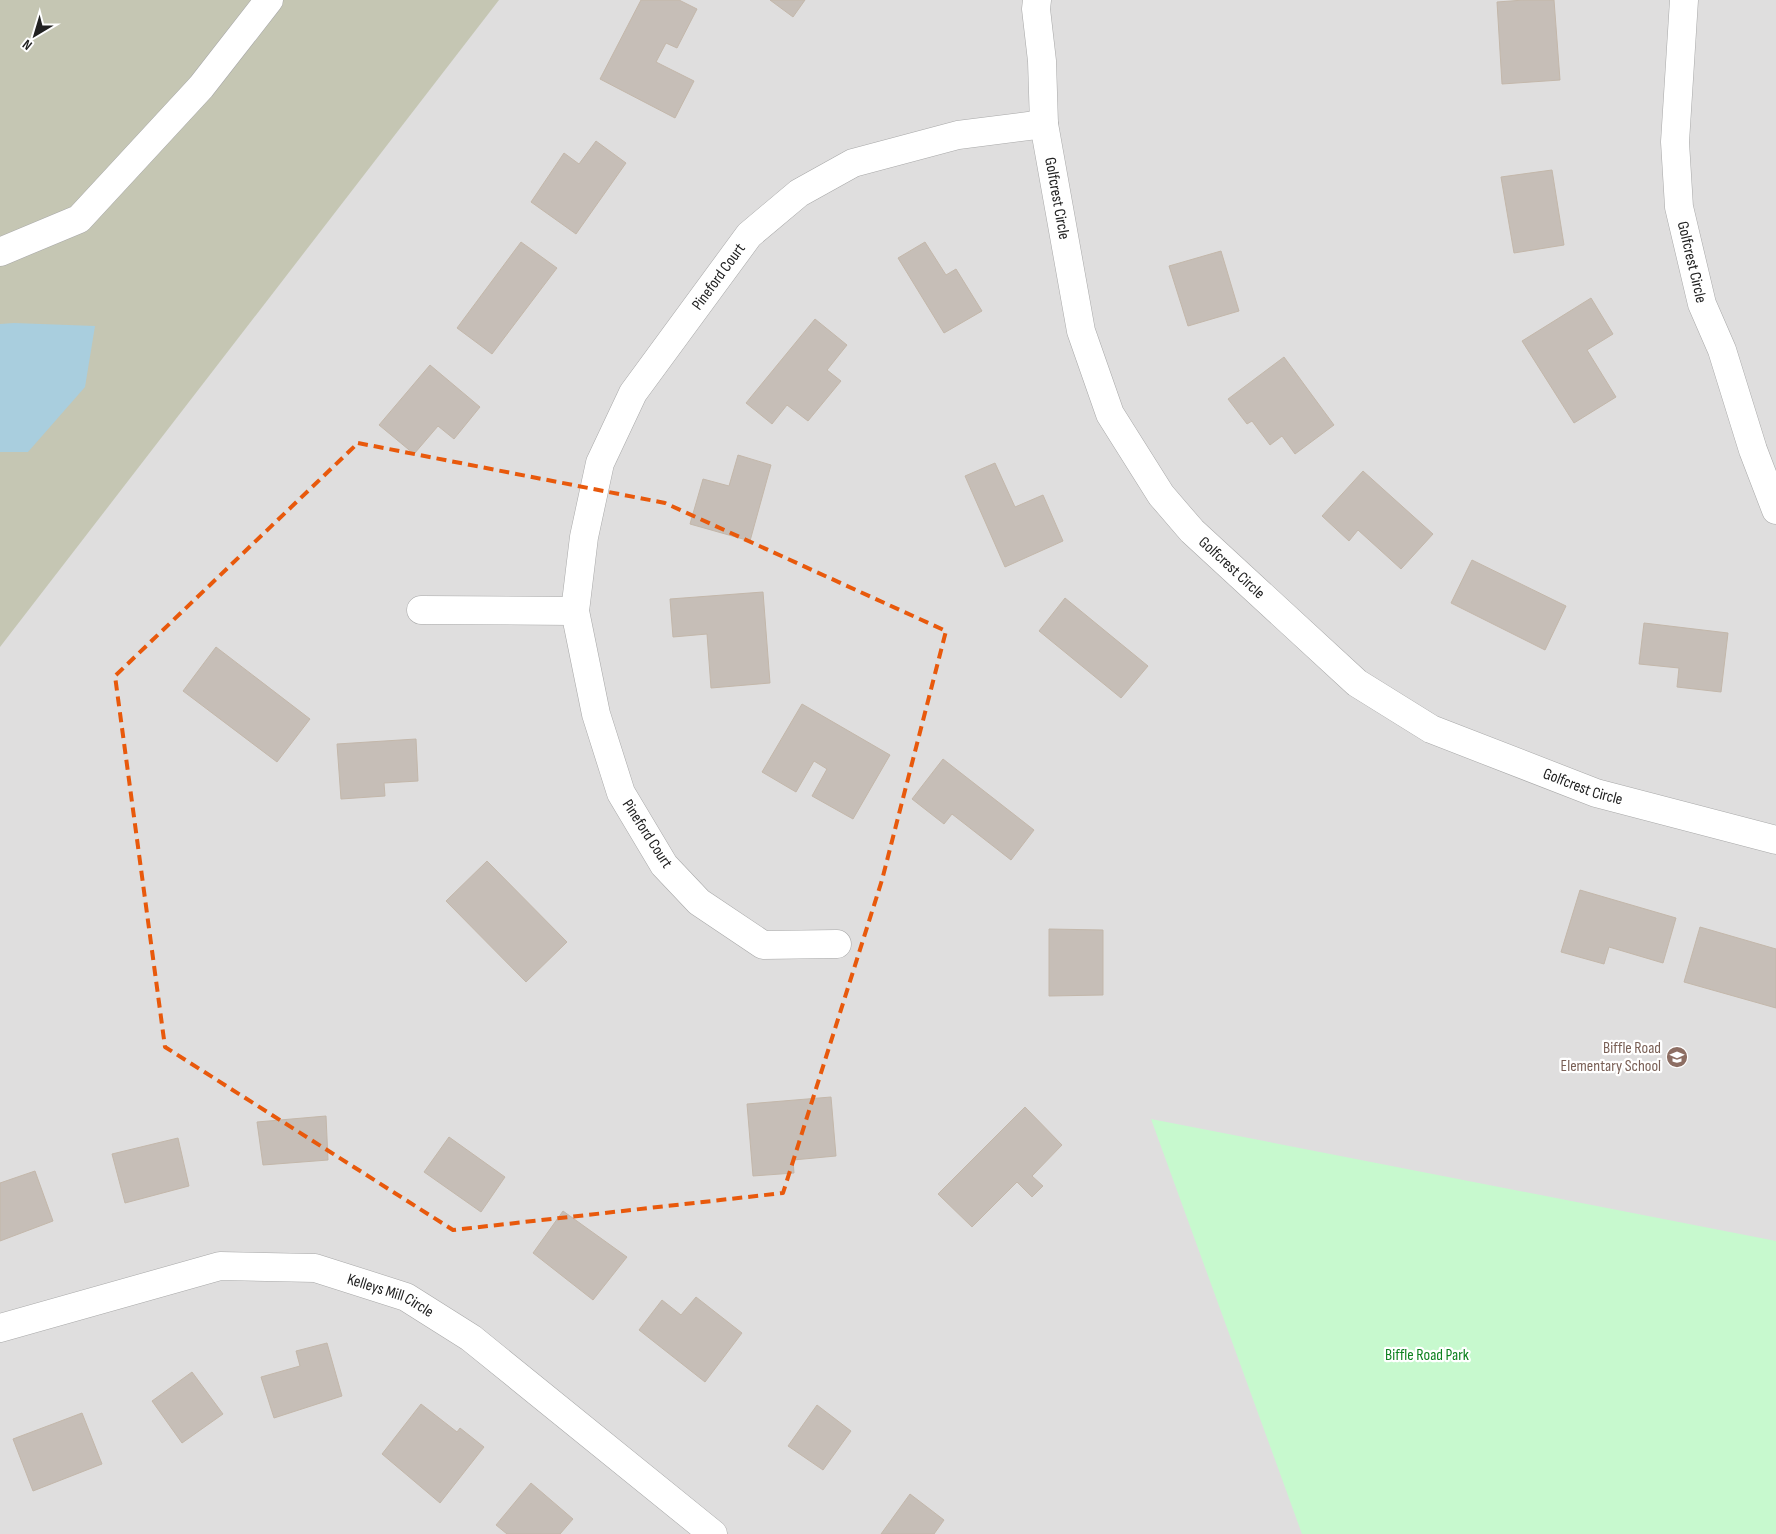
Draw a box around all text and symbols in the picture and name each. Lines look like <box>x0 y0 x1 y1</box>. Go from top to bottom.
north arrow <box>10 10 60 60</box>
text: N <box>19 36 35 54</box>
street label: Golfcrest Circle <box>1041 156 1074 241</box>
street label: Golfcrest Circle <box>1673 219 1711 305</box>
street label: Pineford Court <box>688 239 749 314</box>
street label: Golfcrest Circle <box>1195 533 1269 603</box>
street label: Golfcrest Circle <box>1540 764 1625 809</box>
street label: Pineford Court <box>618 796 676 872</box>
place label: Biffle Road Elementary School <box>1561 1039 1661 1076</box>
school or university icon: Biffle Road Elementary School <box>1665 1045 1689 1069</box>
street label: Kelleys Mill Circle <box>345 1269 437 1322</box>
park label: Biffle Road Park <box>1385 1346 1469 1365</box>

